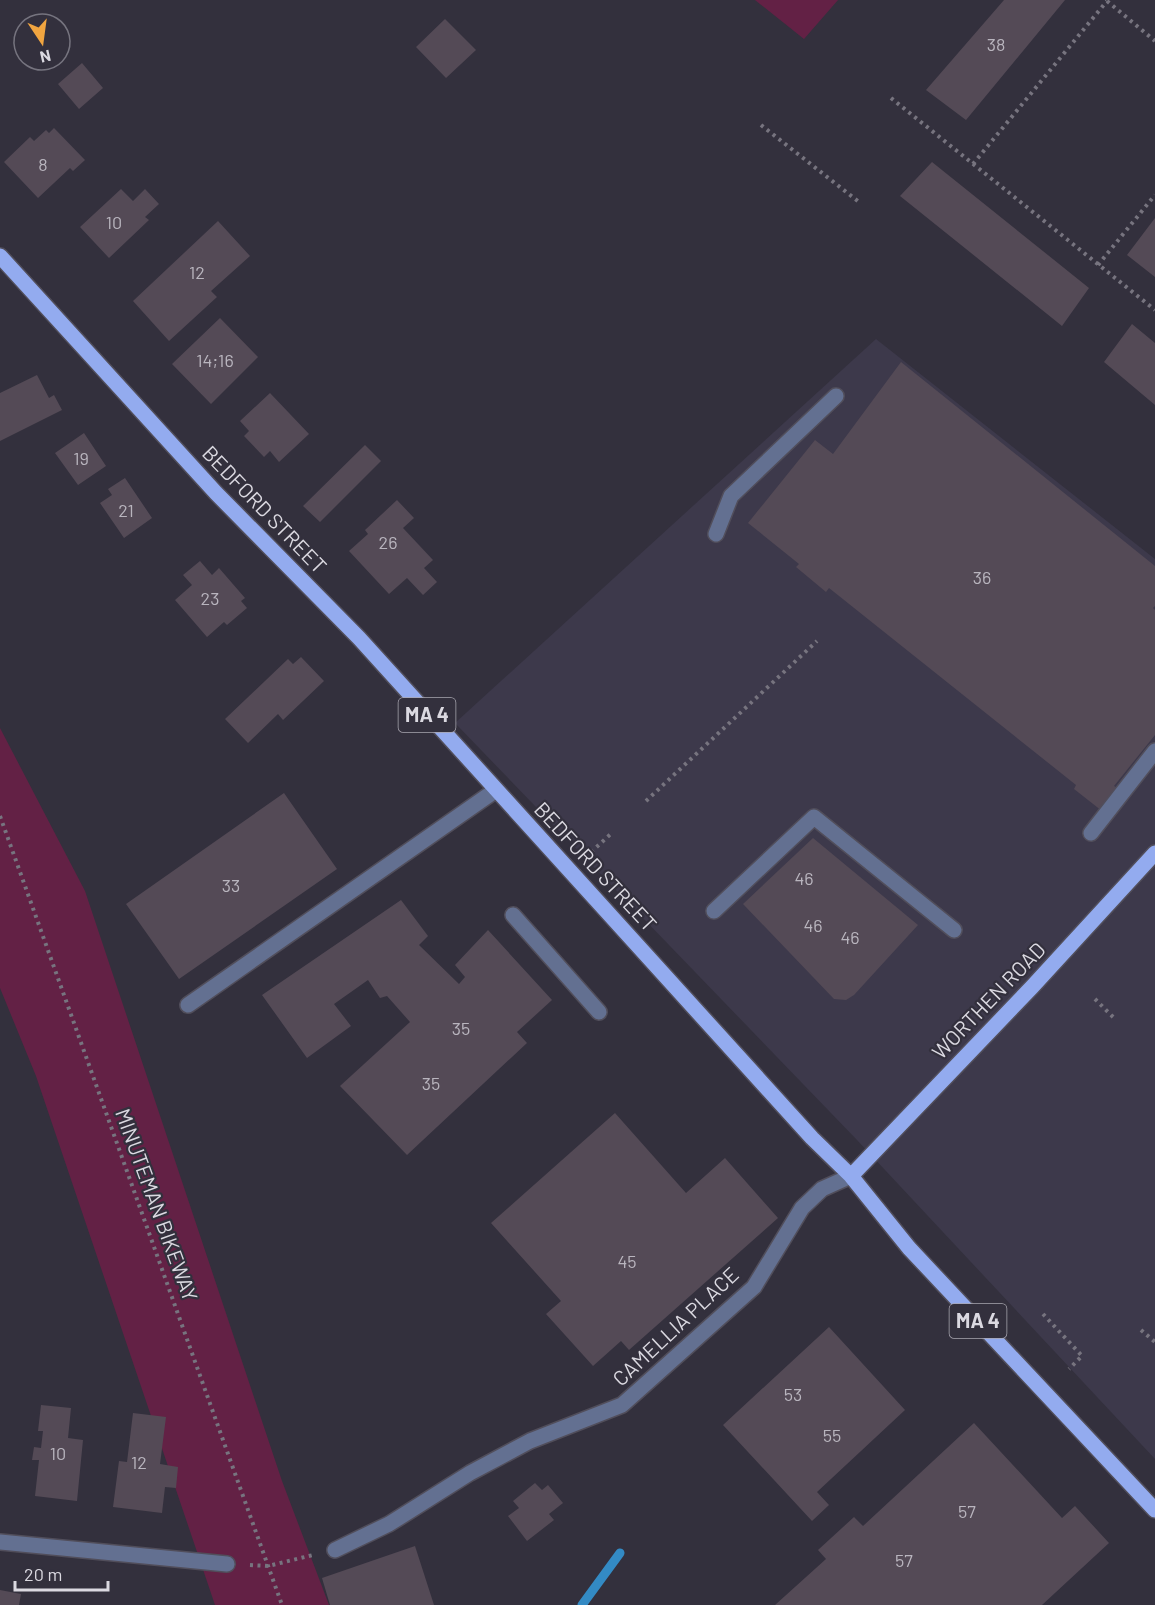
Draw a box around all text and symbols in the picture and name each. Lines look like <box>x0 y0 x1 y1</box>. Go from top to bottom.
north arrow <box>12 12 72 72</box>
house number: 38 <box>987 33 1005 55</box>
text: N <box>38 47 53 68</box>
house number: 8 <box>38 153 48 175</box>
house number: 10 <box>106 211 122 233</box>
house number: 12 <box>189 261 205 283</box>
house number: 14;16 <box>196 349 234 371</box>
street label: BEDFORD STREET <box>198 440 332 578</box>
house number: 19 <box>73 447 89 469</box>
house number: 21 <box>118 499 134 521</box>
house number: 26 <box>379 531 397 553</box>
house number: 36 <box>973 566 991 588</box>
house number: 23 <box>201 587 219 609</box>
road number: MA 4 <box>398 698 456 732</box>
street label: BEDFORD STREET <box>530 796 662 936</box>
house number: 46 <box>794 867 814 889</box>
house number: 33 <box>222 874 240 896</box>
house number: 46 <box>803 914 823 936</box>
house number: 46 <box>840 926 860 948</box>
street label: WORTHEN ROAD <box>926 937 1050 1063</box>
house number: 35 <box>452 1017 470 1039</box>
house number: 35 <box>422 1072 440 1094</box>
street label: MINUTEMAN BIKEWAY <box>111 1105 204 1304</box>
house number: 45 <box>617 1250 637 1272</box>
street label: CAMELLIA PLACE <box>607 1261 743 1390</box>
road number: MA 4 <box>950 1304 1006 1338</box>
house number: 53 <box>784 1383 802 1405</box>
house number: 55 <box>823 1424 841 1446</box>
house number: 10 <box>50 1442 66 1464</box>
house number: 12 <box>131 1451 147 1473</box>
house number: 57 <box>958 1500 976 1522</box>
house number: 57 <box>895 1549 913 1571</box>
scale bar <box>15 1554 108 1592</box>
text: 20 m <box>24 1563 62 1585</box>

